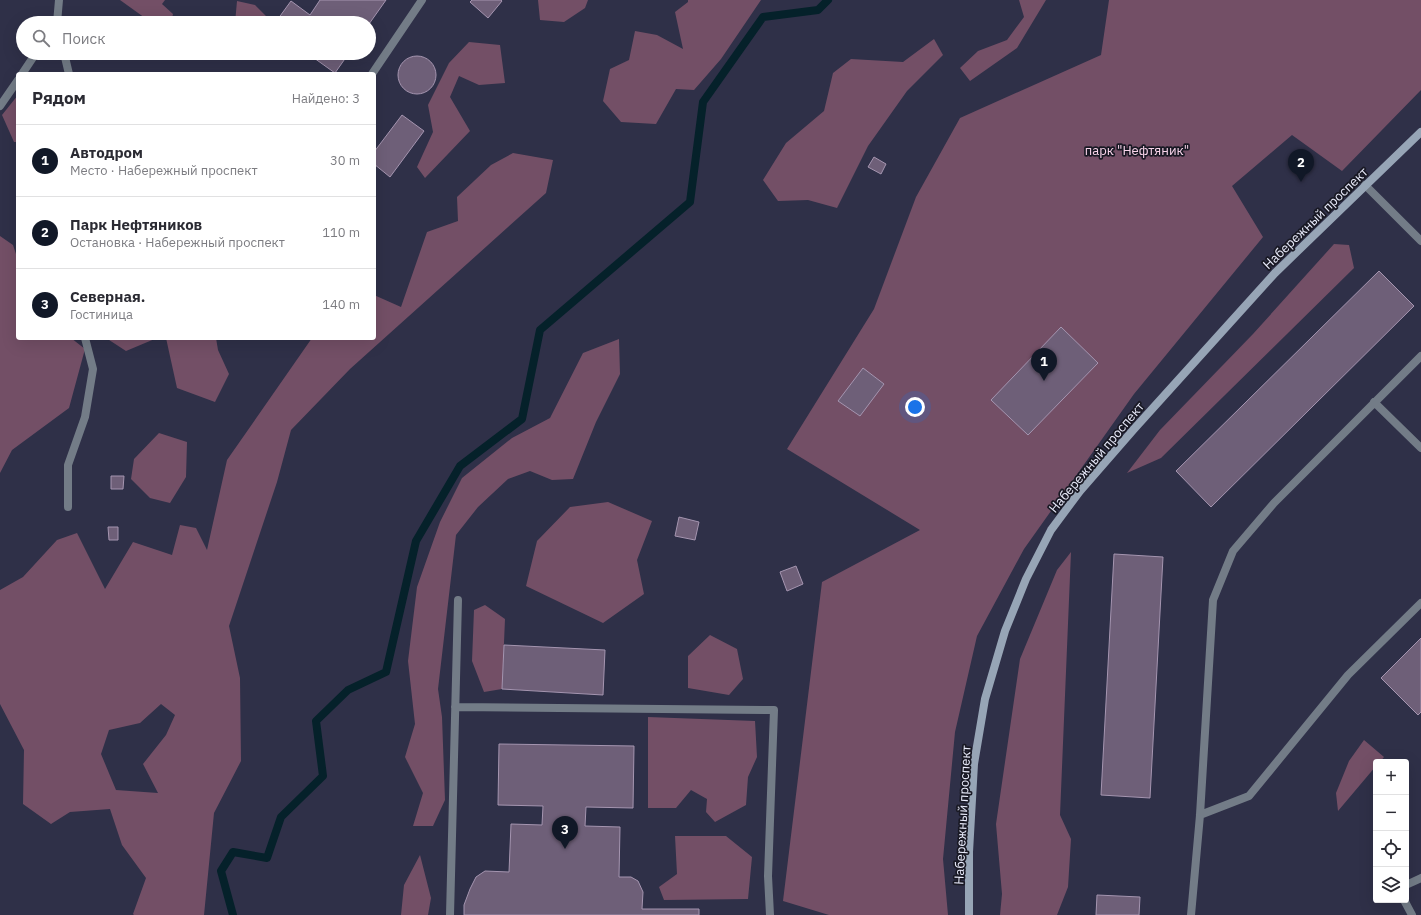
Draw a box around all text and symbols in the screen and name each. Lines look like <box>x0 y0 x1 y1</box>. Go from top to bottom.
search box <box>16 16 376 60</box>
icon: search <box>30 27 52 49</box>
text: Поиск <box>62 29 105 48</box>
text: Рядом <box>32 87 86 109</box>
text: Найдено: 3 <box>292 90 360 107</box>
park label: парк "Нефтяник" <box>1085 142 1189 159</box>
text: Автодром <box>70 143 143 162</box>
pin: 2 <box>1288 149 1314 182</box>
text: 1 <box>41 152 49 169</box>
text: 30 m <box>330 152 360 169</box>
text: Место · Набережный проспект <box>70 162 258 179</box>
street label: Набережный проспект <box>1259 164 1371 273</box>
text: Парк Нефтяников <box>70 215 202 234</box>
text: 2 <box>41 224 49 241</box>
text: 110 m <box>322 224 360 241</box>
text: Остановка · Набережный проспект <box>70 234 285 251</box>
text: Северная. <box>70 287 145 306</box>
text: 3 <box>41 296 49 313</box>
text: 140 m <box>322 296 360 313</box>
text: Гостиница <box>70 306 133 323</box>
pin: 1 <box>1031 348 1057 381</box>
your location <box>905 397 925 417</box>
street label: Набережный проспект <box>1045 398 1148 516</box>
street label: Набережный проспект <box>950 745 975 885</box>
map controls <box>1373 759 1409 903</box>
button: + <box>1373 759 1409 795</box>
button: − <box>1373 795 1409 831</box>
pin: 3 <box>552 816 578 849</box>
button: locate <box>1373 831 1409 867</box>
button: layers <box>1373 867 1409 903</box>

